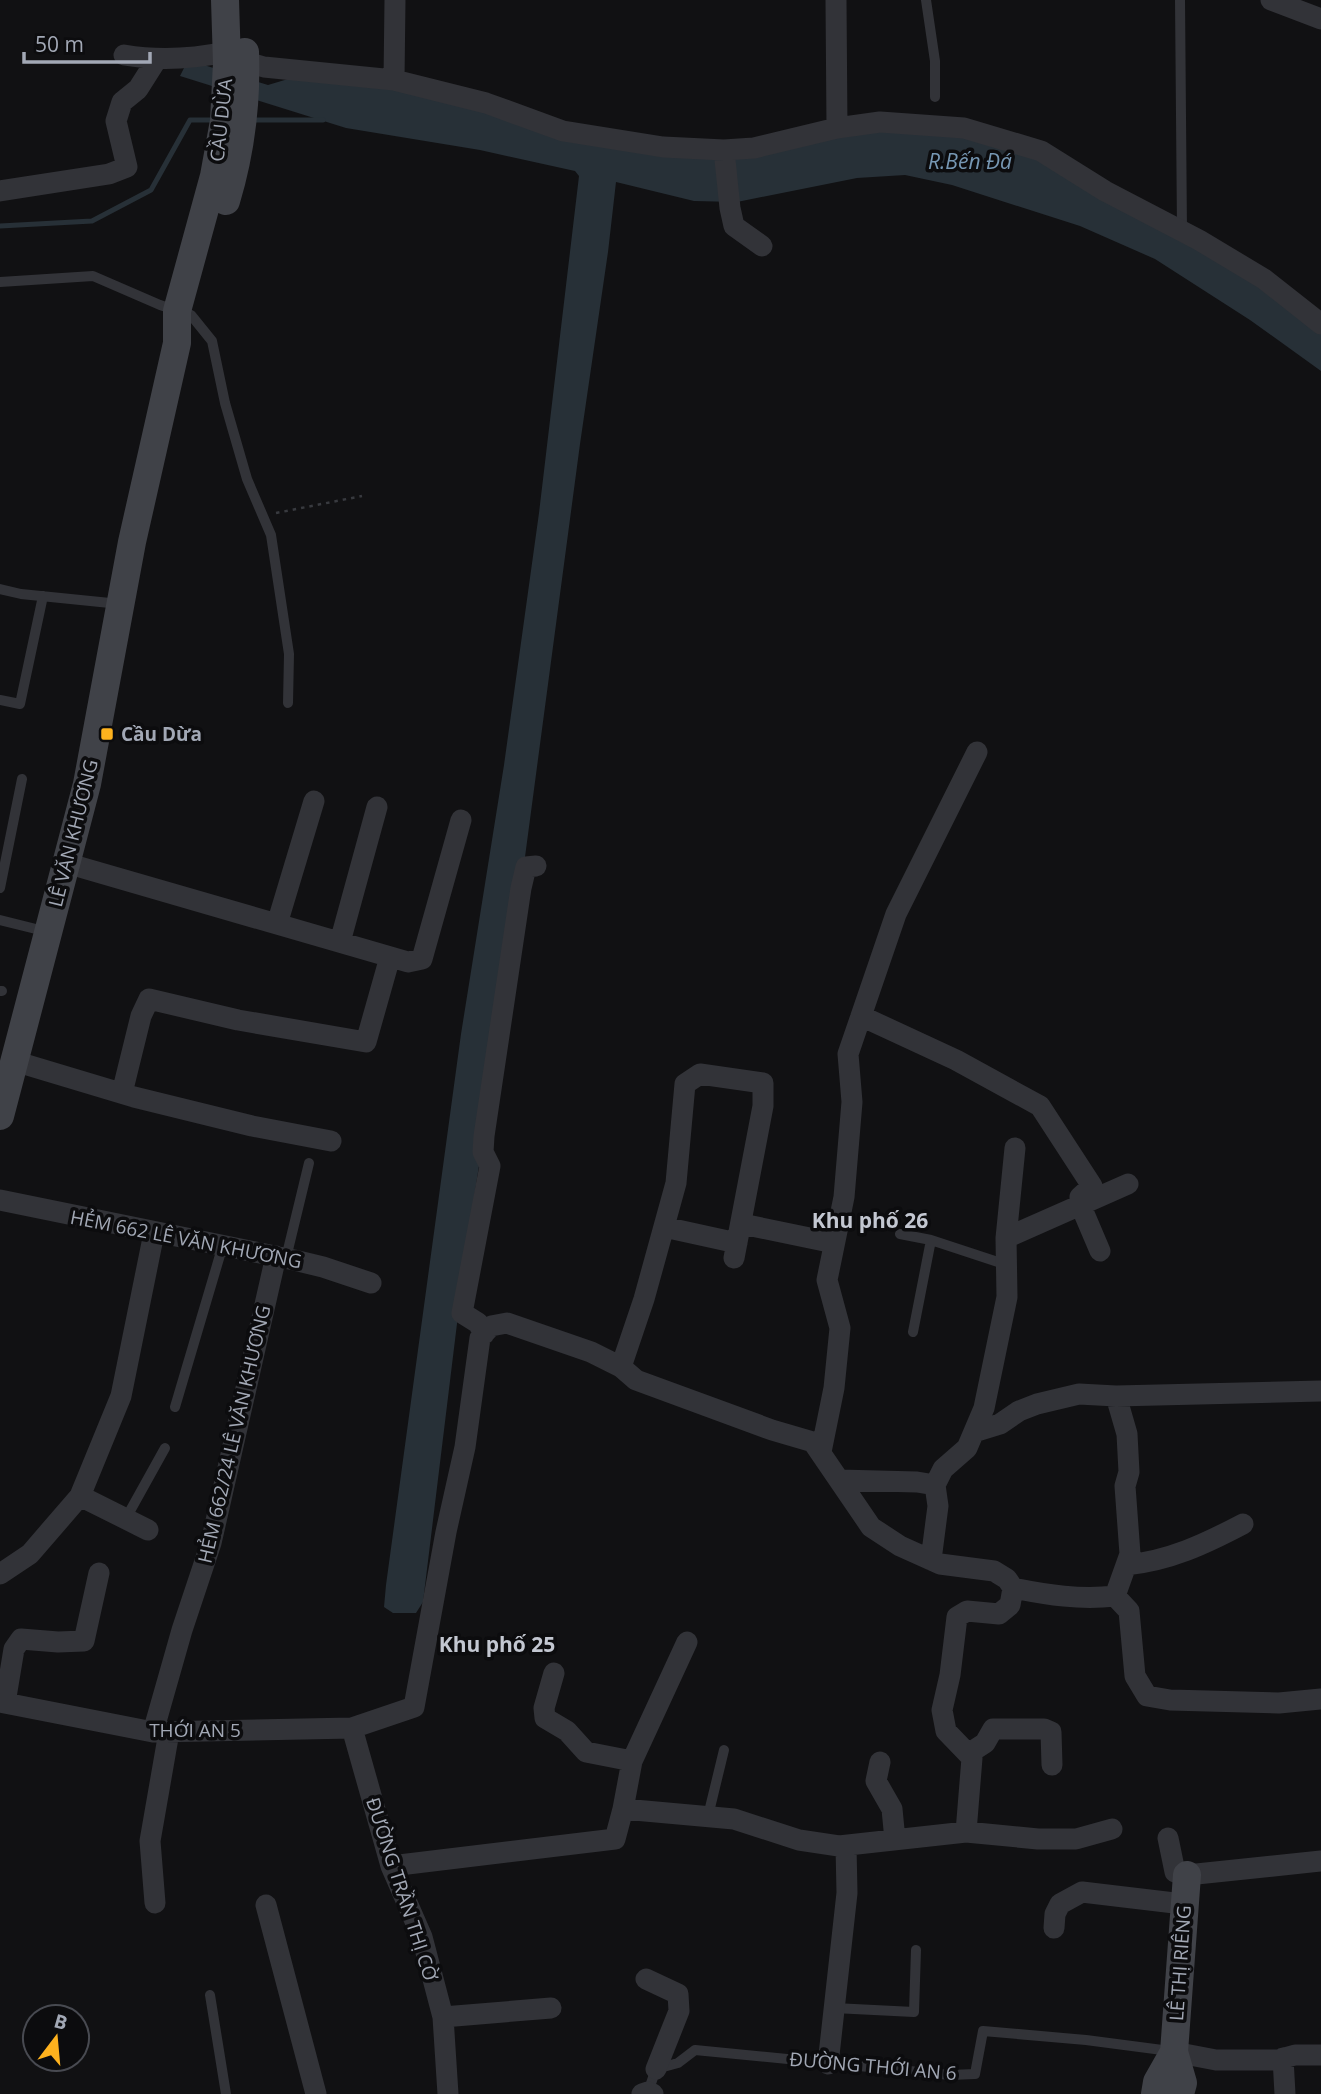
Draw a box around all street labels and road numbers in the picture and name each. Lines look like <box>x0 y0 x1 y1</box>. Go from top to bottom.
street label: CẦU DỪA <box>204 77 238 163</box>
street label: LÊ VĂN KHƯƠNG <box>42 756 104 910</box>
street label: HẺM 662 LÊ VĂN KHƯƠNG <box>68 1204 304 1274</box>
street label: HẺM 662/24 LÊ VĂN KHƯƠNG <box>192 1302 276 1566</box>
street label: THỚI AN 5 <box>149 1717 241 1743</box>
street label: ĐƯỜNG TRẦN THỊ CỜ <box>360 1794 444 1985</box>
street label: LÊ THỊ RIÊNG <box>1163 1904 1197 2022</box>
street label: ĐƯỜNG THỚI AN 6 <box>788 2046 958 2086</box>

